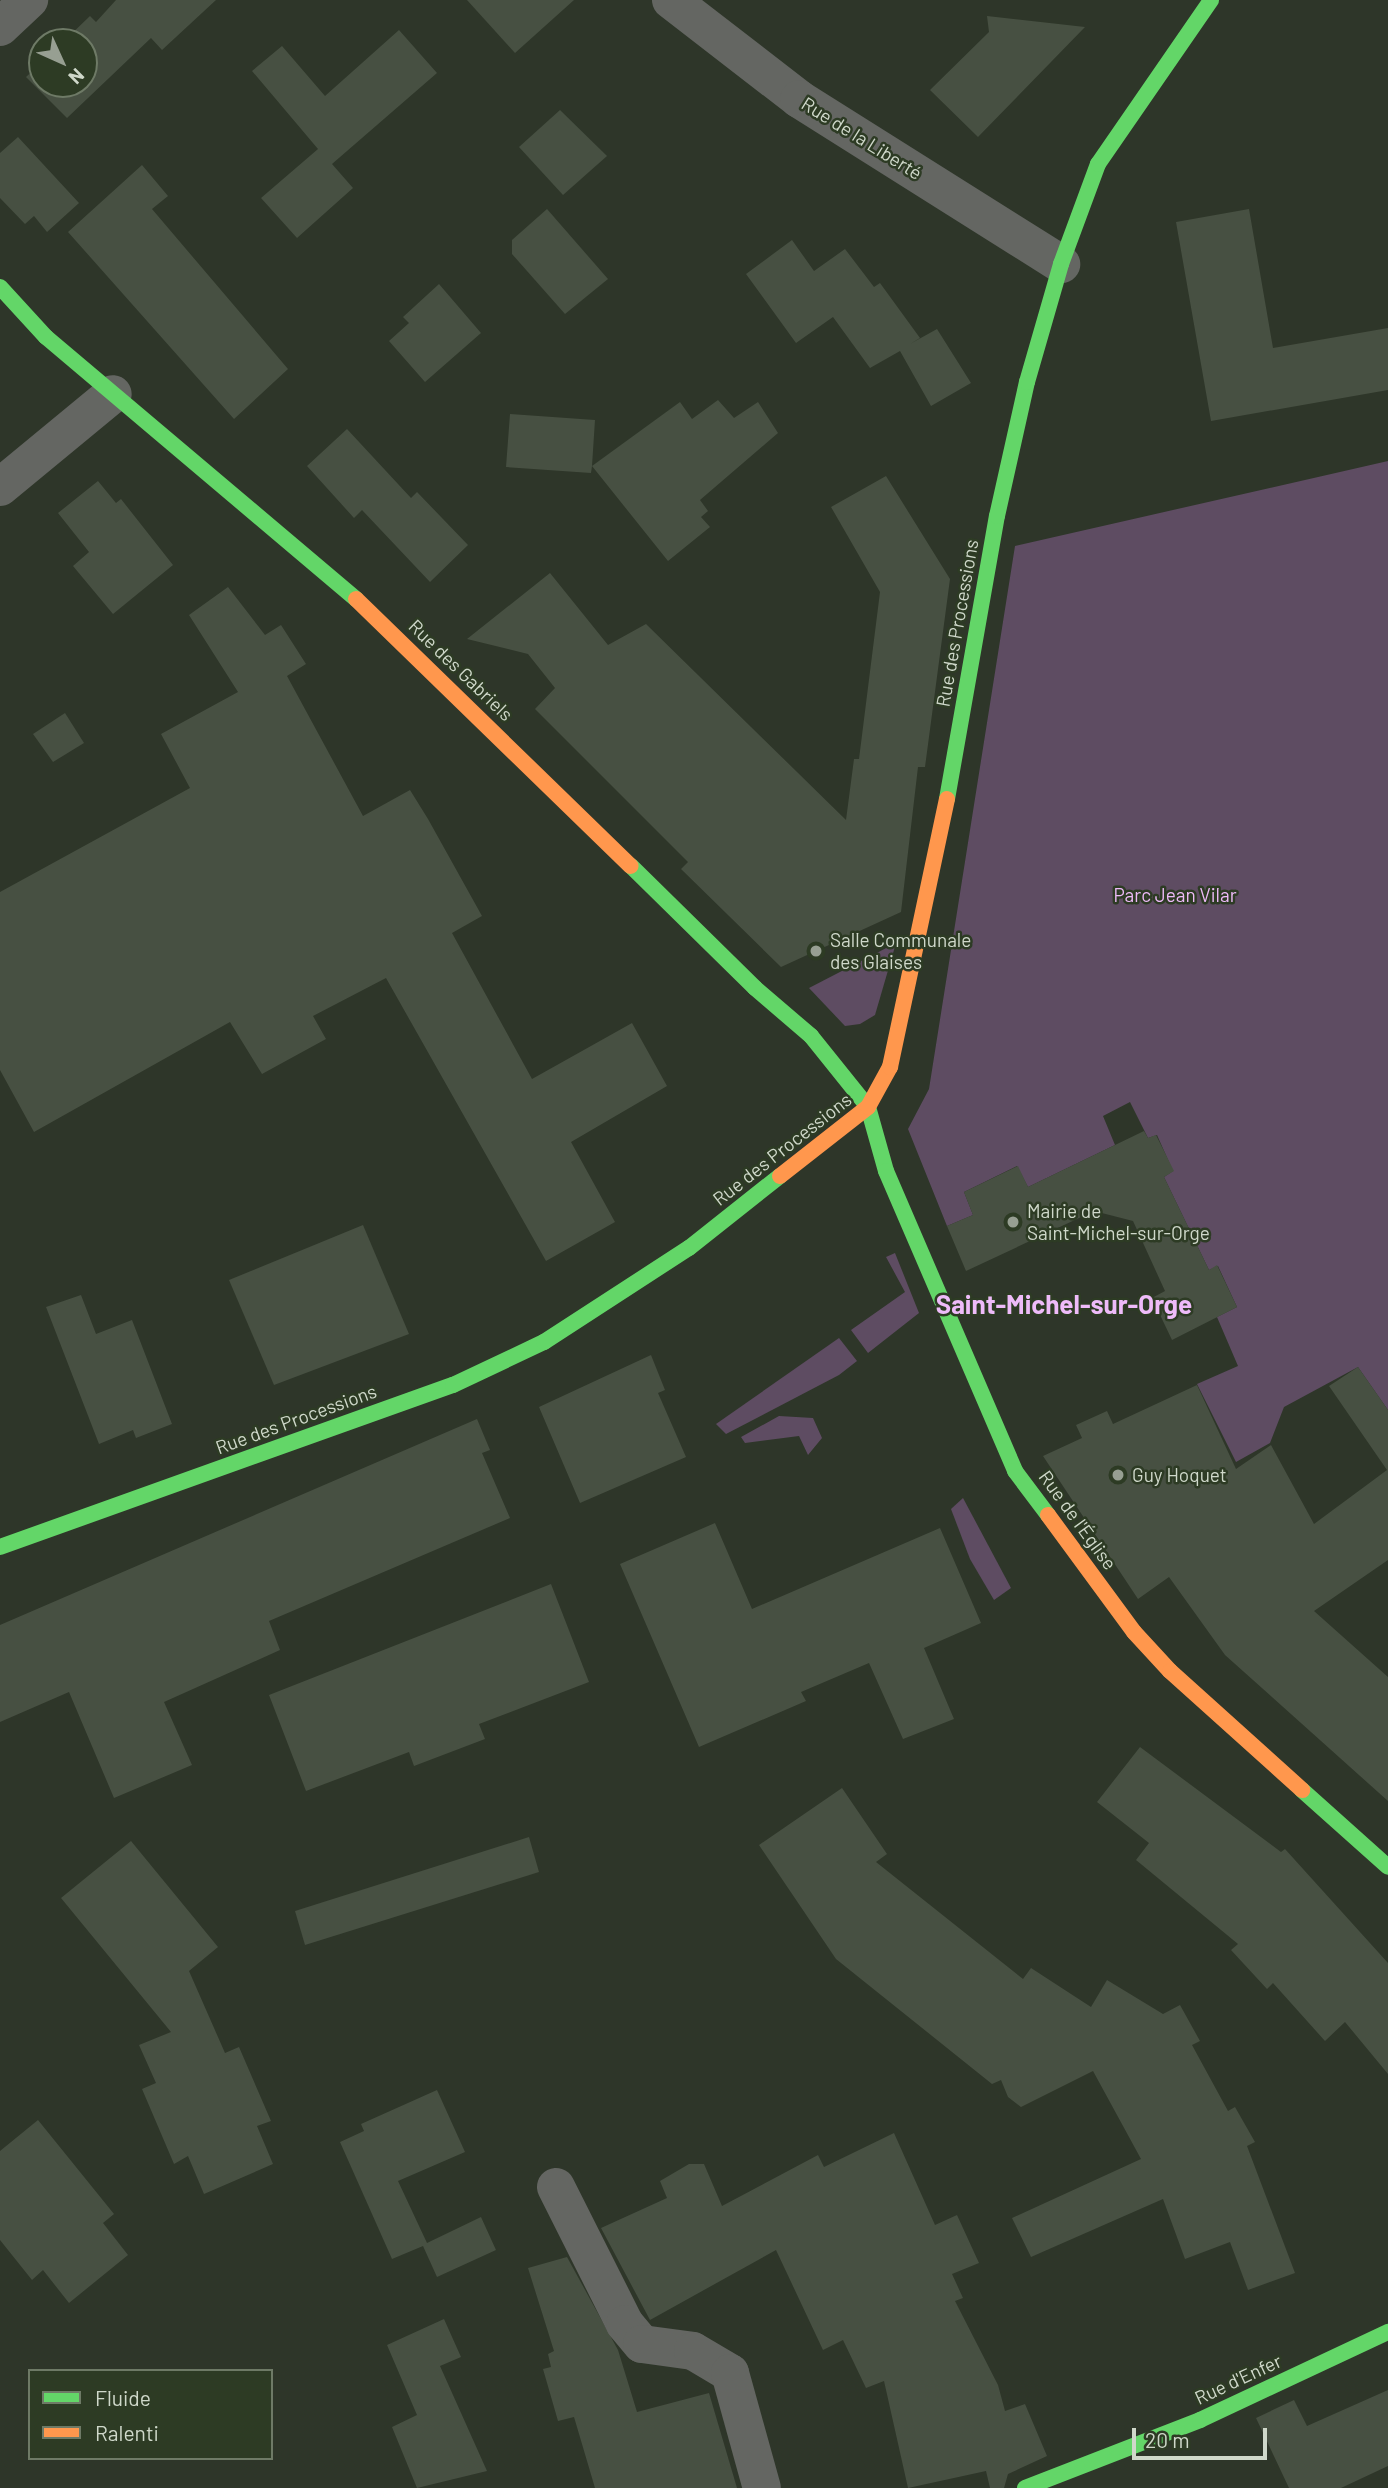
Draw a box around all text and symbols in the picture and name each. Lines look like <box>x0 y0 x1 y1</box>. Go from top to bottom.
north arrow <box>28 28 98 98</box>
text: N <box>64 64 89 89</box>
street label: Rue de la Liberté <box>798 92 926 184</box>
street label: Rue des Processions <box>931 537 983 709</box>
street label: Rue des Gabriels <box>404 615 518 725</box>
park label: Parc Jean Vilar <box>1113 884 1237 906</box>
place label: Salle Communale des Glaises <box>830 929 971 973</box>
marker: Salle Communale des Glaises <box>808 943 824 959</box>
street label: Rue des Processions <box>708 1088 856 1210</box>
place label: Mairie de Saint-Michel-sur-Orge <box>1027 1200 1210 1244</box>
marker: Mairie de Saint-Michel-sur-Orge <box>1005 1214 1021 1230</box>
district label: Saint-Michel-sur-Orge <box>936 1288 1192 1320</box>
street label: Rue des Processions <box>212 1379 380 1459</box>
place label: Guy Hoquet <box>1132 1464 1227 1486</box>
street label: Rue de l'Église <box>1034 1466 1122 1574</box>
marker: Guy Hoquet <box>1110 1467 1126 1483</box>
street label: Rue d'Enfer <box>1191 2349 1285 2409</box>
legend <box>28 2369 273 2460</box>
text: Fluide <box>95 2385 151 2410</box>
scale bar <box>1136 2414 1271 2458</box>
text: Ralenti <box>95 2420 159 2445</box>
text: 20 m <box>1145 2427 1190 2452</box>

